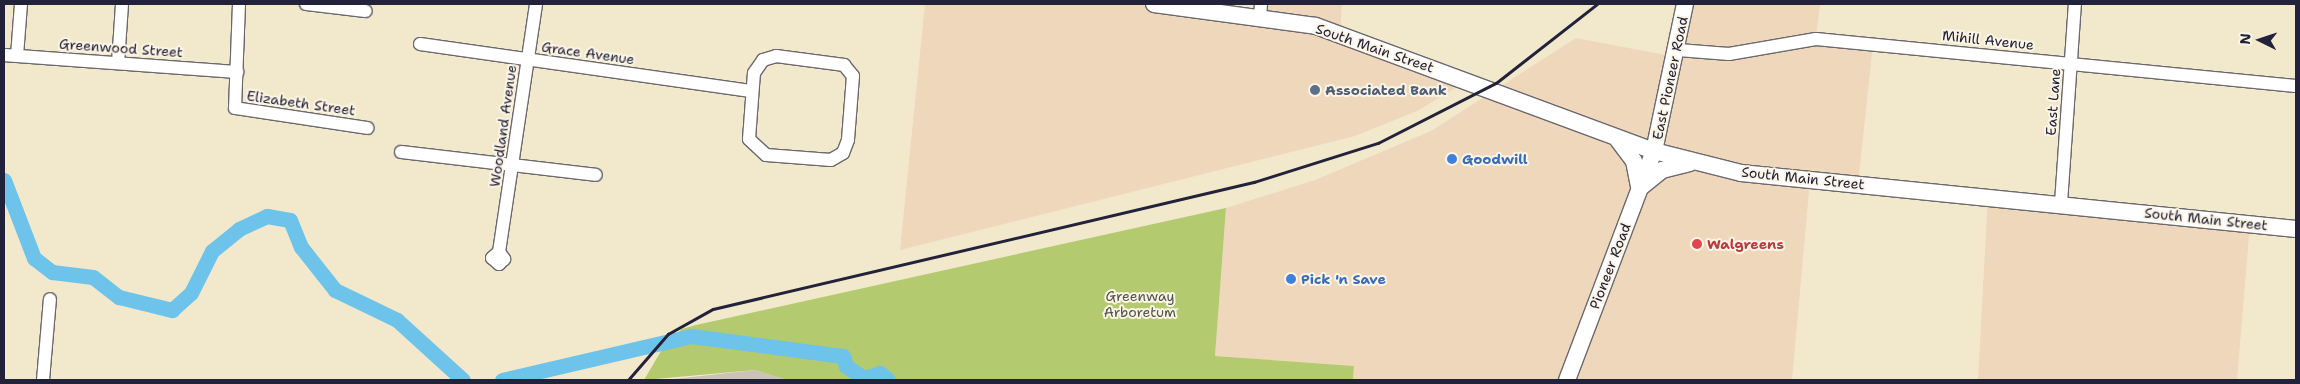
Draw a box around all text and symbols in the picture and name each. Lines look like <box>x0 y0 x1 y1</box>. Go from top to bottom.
street label: East Pioneer Road <box>1649 15 1691 141</box>
north arrow <box>2235 15 2285 65</box>
street label: South Main Street <box>1314 20 1436 76</box>
street label: Mihill Avenue <box>1941 27 2035 53</box>
text: N <box>2236 33 2254 45</box>
street label: Greenwood Street <box>58 35 184 61</box>
street label: Grace Avenue <box>540 38 636 68</box>
street label: Woodland Avenue <box>486 64 520 188</box>
street label: East Lane <box>2042 68 2064 136</box>
place label: Associated Bank <box>1325 82 1447 98</box>
marker: Associated Bank <box>1309 84 1321 96</box>
street label: Elizabeth Street <box>246 87 356 119</box>
place label: Goodwill <box>1462 151 1528 167</box>
marker: Goodwill <box>1446 153 1458 165</box>
street label: South Main Street <box>1741 163 1865 193</box>
street label: South Main Street <box>2144 204 2268 234</box>
street label: Pioneer Road <box>1586 221 1634 311</box>
place label: Walgreens <box>1707 236 1784 252</box>
marker: Walgreens <box>1691 238 1703 250</box>
place label: Pick 'n Save <box>1301 271 1386 287</box>
marker: Pick 'n Save <box>1285 273 1297 285</box>
park label: Greenway Arboretum <box>1104 288 1176 321</box>

